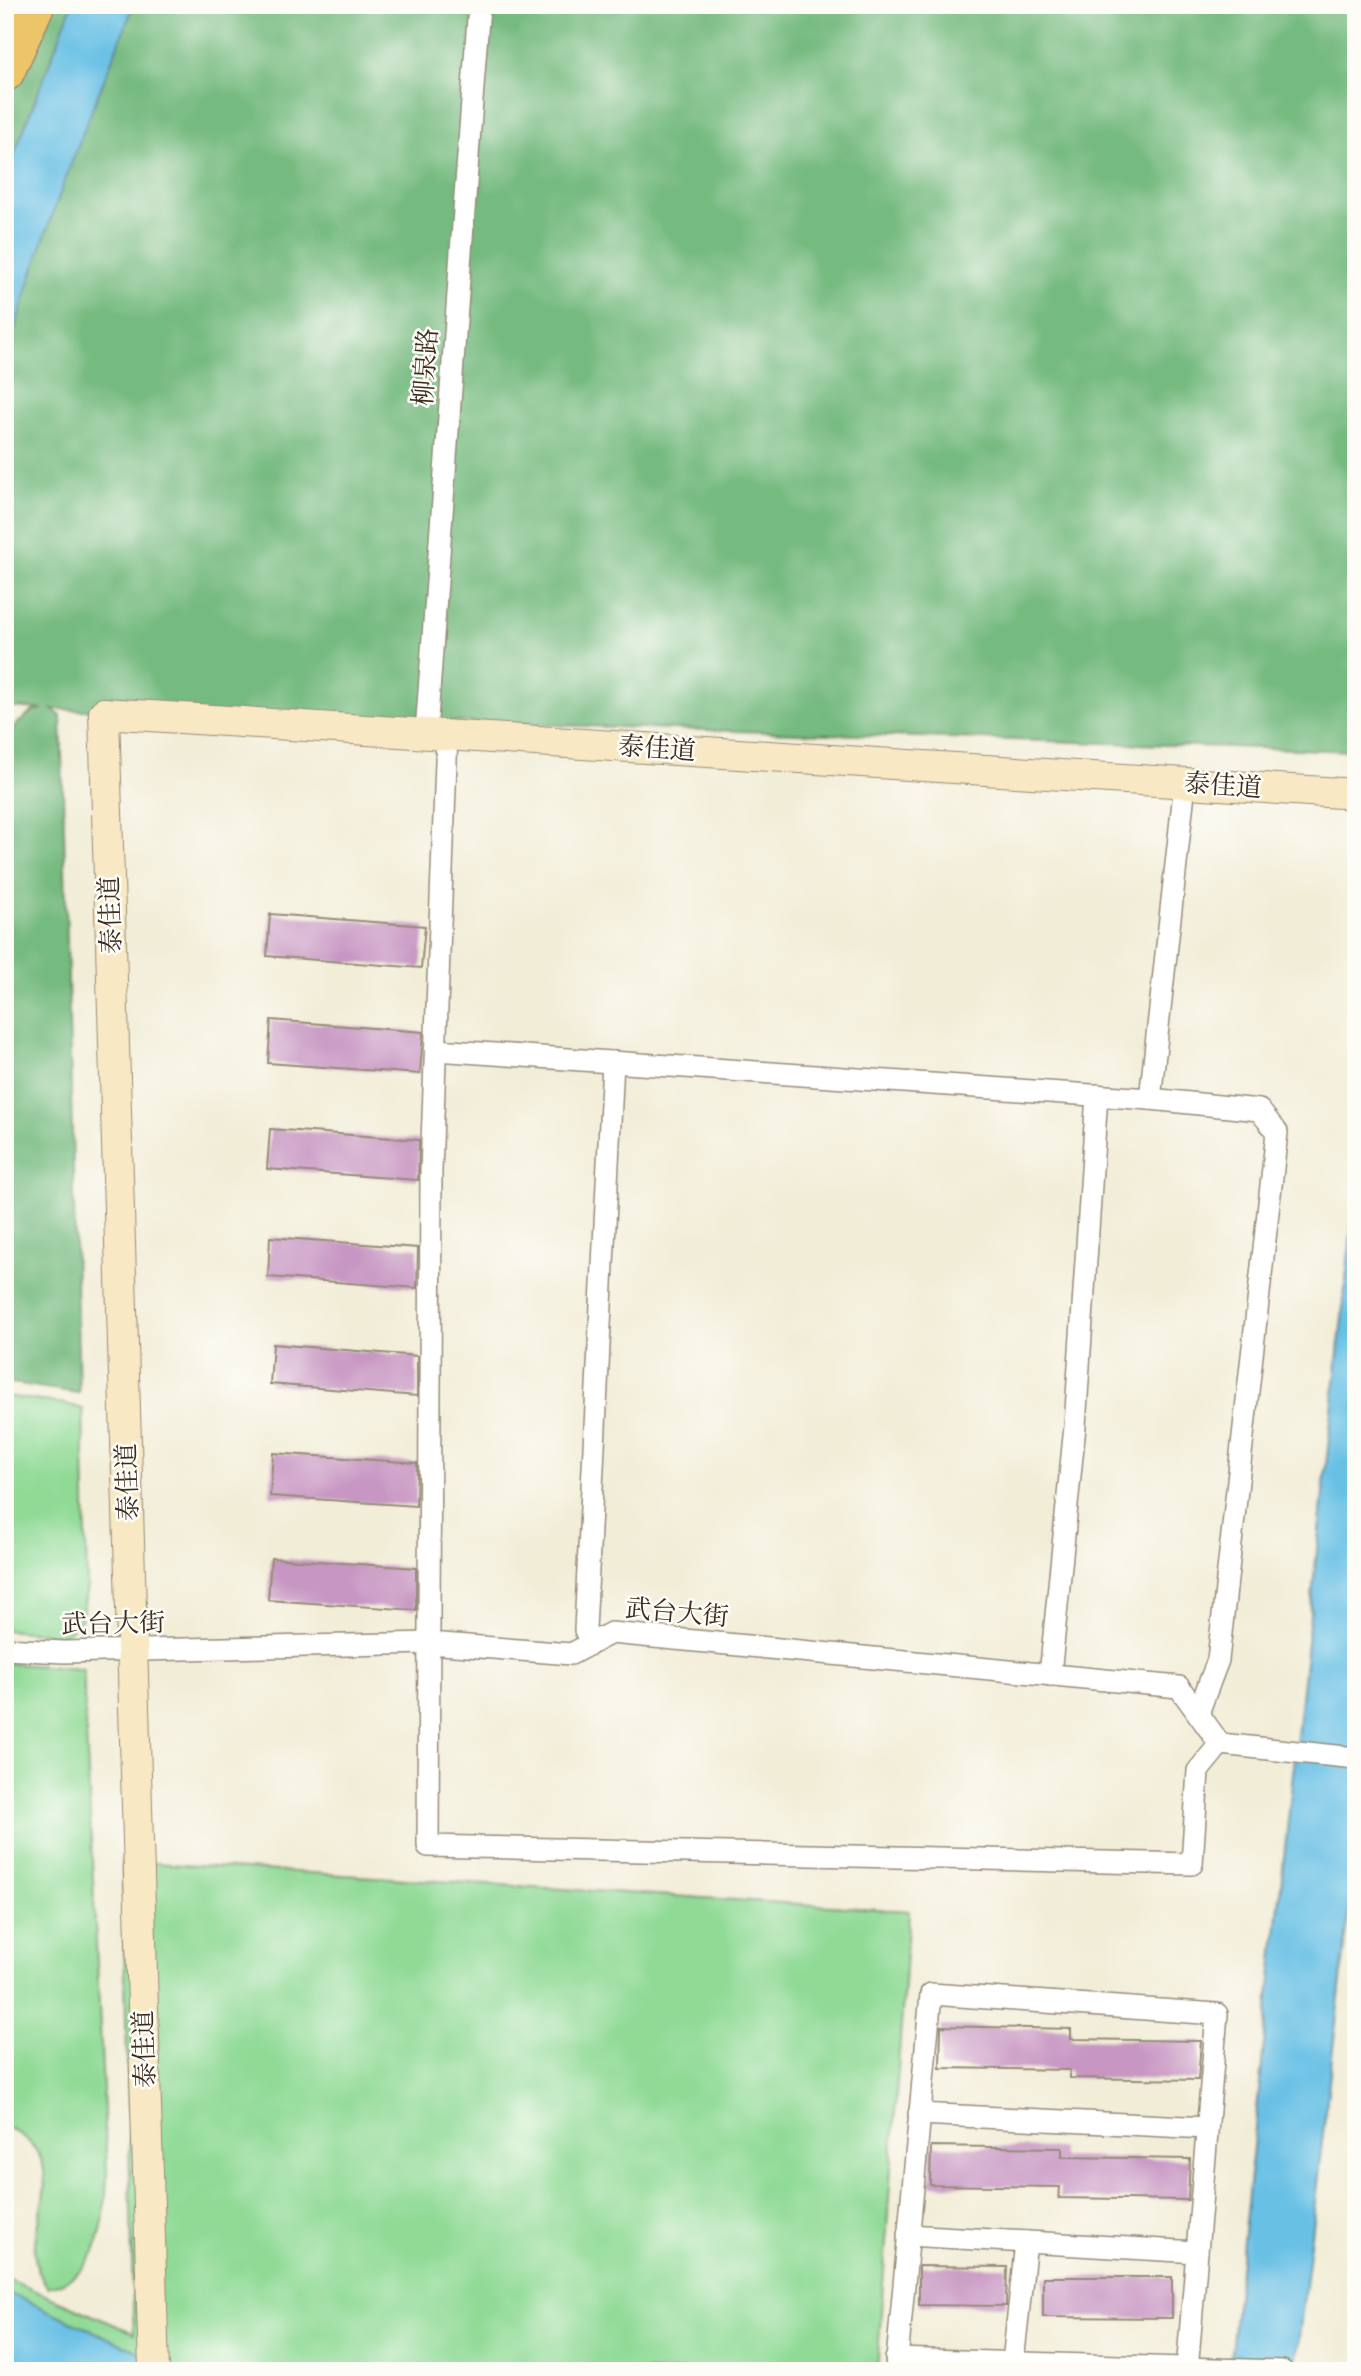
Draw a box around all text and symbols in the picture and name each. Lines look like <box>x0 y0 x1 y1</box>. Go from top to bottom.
street label: 柳泉路 <box>407 327 445 407</box>
street label: 泰佳道 <box>617 730 697 768</box>
street label: 泰佳道 <box>1183 767 1263 805</box>
street label: 泰佳道 <box>94 875 128 955</box>
street label: 泰佳道 <box>111 1442 145 1522</box>
street label: 武台大街 <box>624 1593 730 1633</box>
street label: 武台大街 <box>61 1607 165 1641</box>
street label: 泰佳道 <box>128 2009 162 2089</box>

